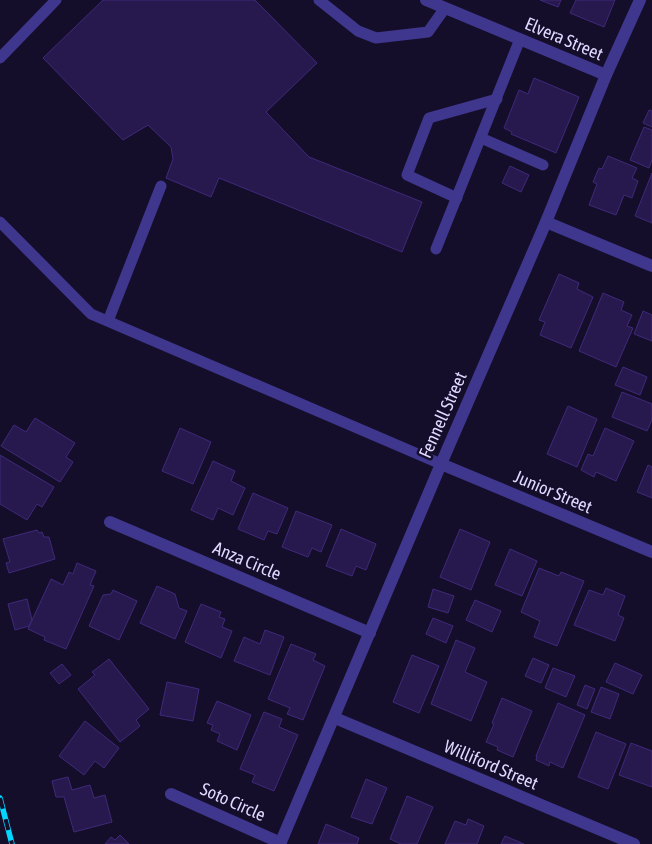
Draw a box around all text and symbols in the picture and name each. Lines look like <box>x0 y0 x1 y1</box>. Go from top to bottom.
street label: Elvera Street <box>522 13 606 64</box>
street label: Fennell Street <box>414 368 471 461</box>
street label: Junior Street <box>511 466 596 517</box>
street label: Anza Circle <box>210 537 284 584</box>
street label: Williford Street <box>441 735 541 794</box>
street label: Soto Circle <box>197 778 269 825</box>

